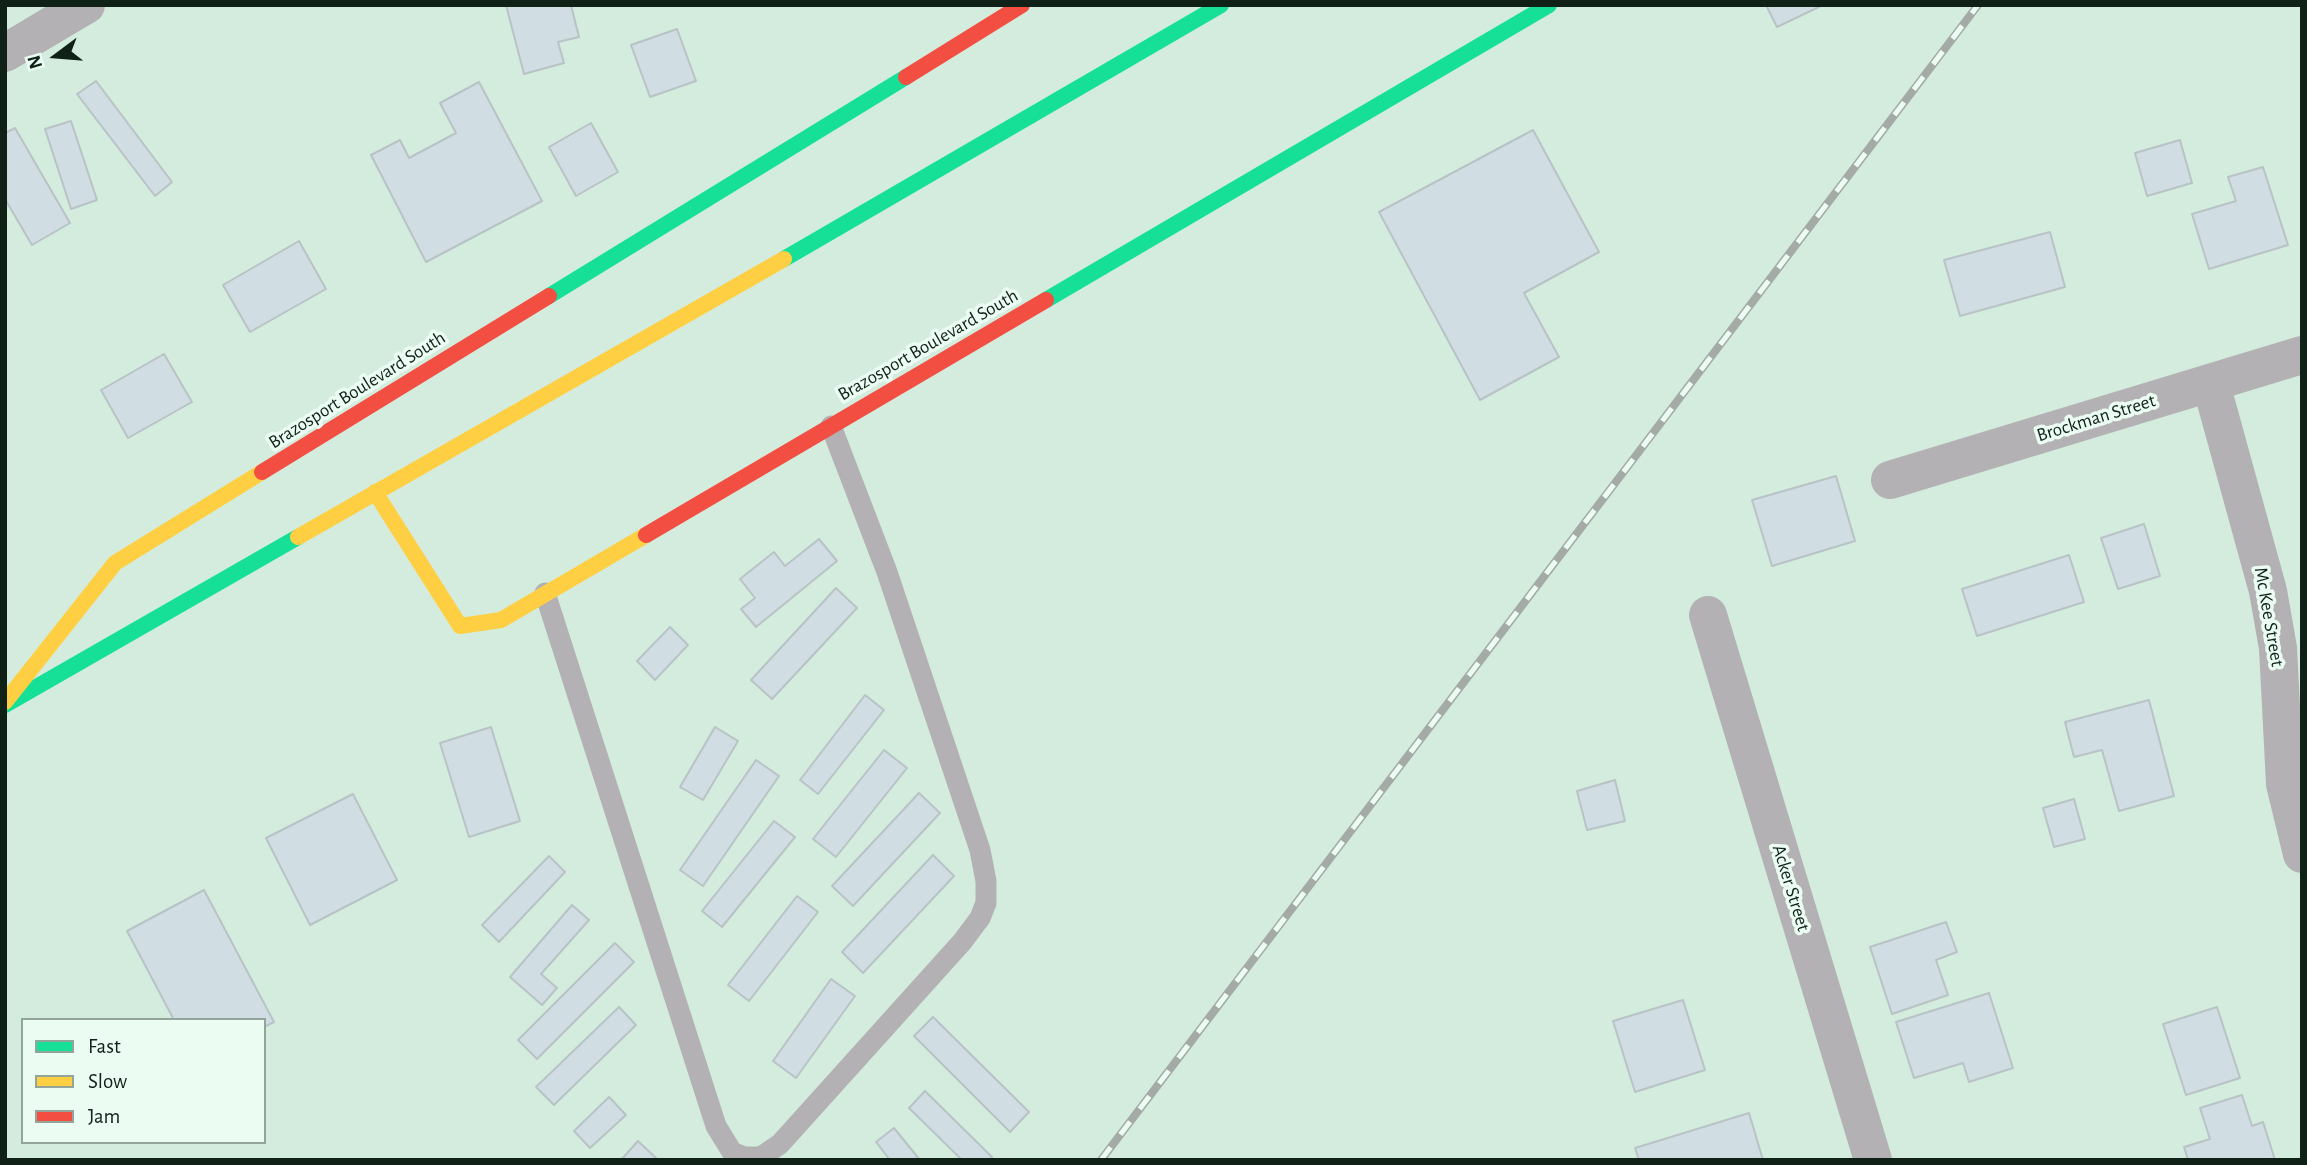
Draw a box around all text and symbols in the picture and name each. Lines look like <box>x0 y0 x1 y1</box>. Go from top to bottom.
north arrow <box>21 21 91 91</box>
text: N <box>24 53 46 71</box>
street label: Brazosport Boulevard South <box>834 284 1022 406</box>
street label: Brazosport Boulevard South <box>264 326 450 454</box>
street label: Brockman Street <box>2034 389 2158 447</box>
street label: Mc Kee Street <box>2249 566 2289 668</box>
street label: Acker Street <box>1767 842 1815 934</box>
legend <box>21 1018 266 1144</box>
text: Fast <box>88 1036 121 1057</box>
text: Slow <box>88 1071 127 1092</box>
text: Jam <box>88 1106 120 1127</box>

